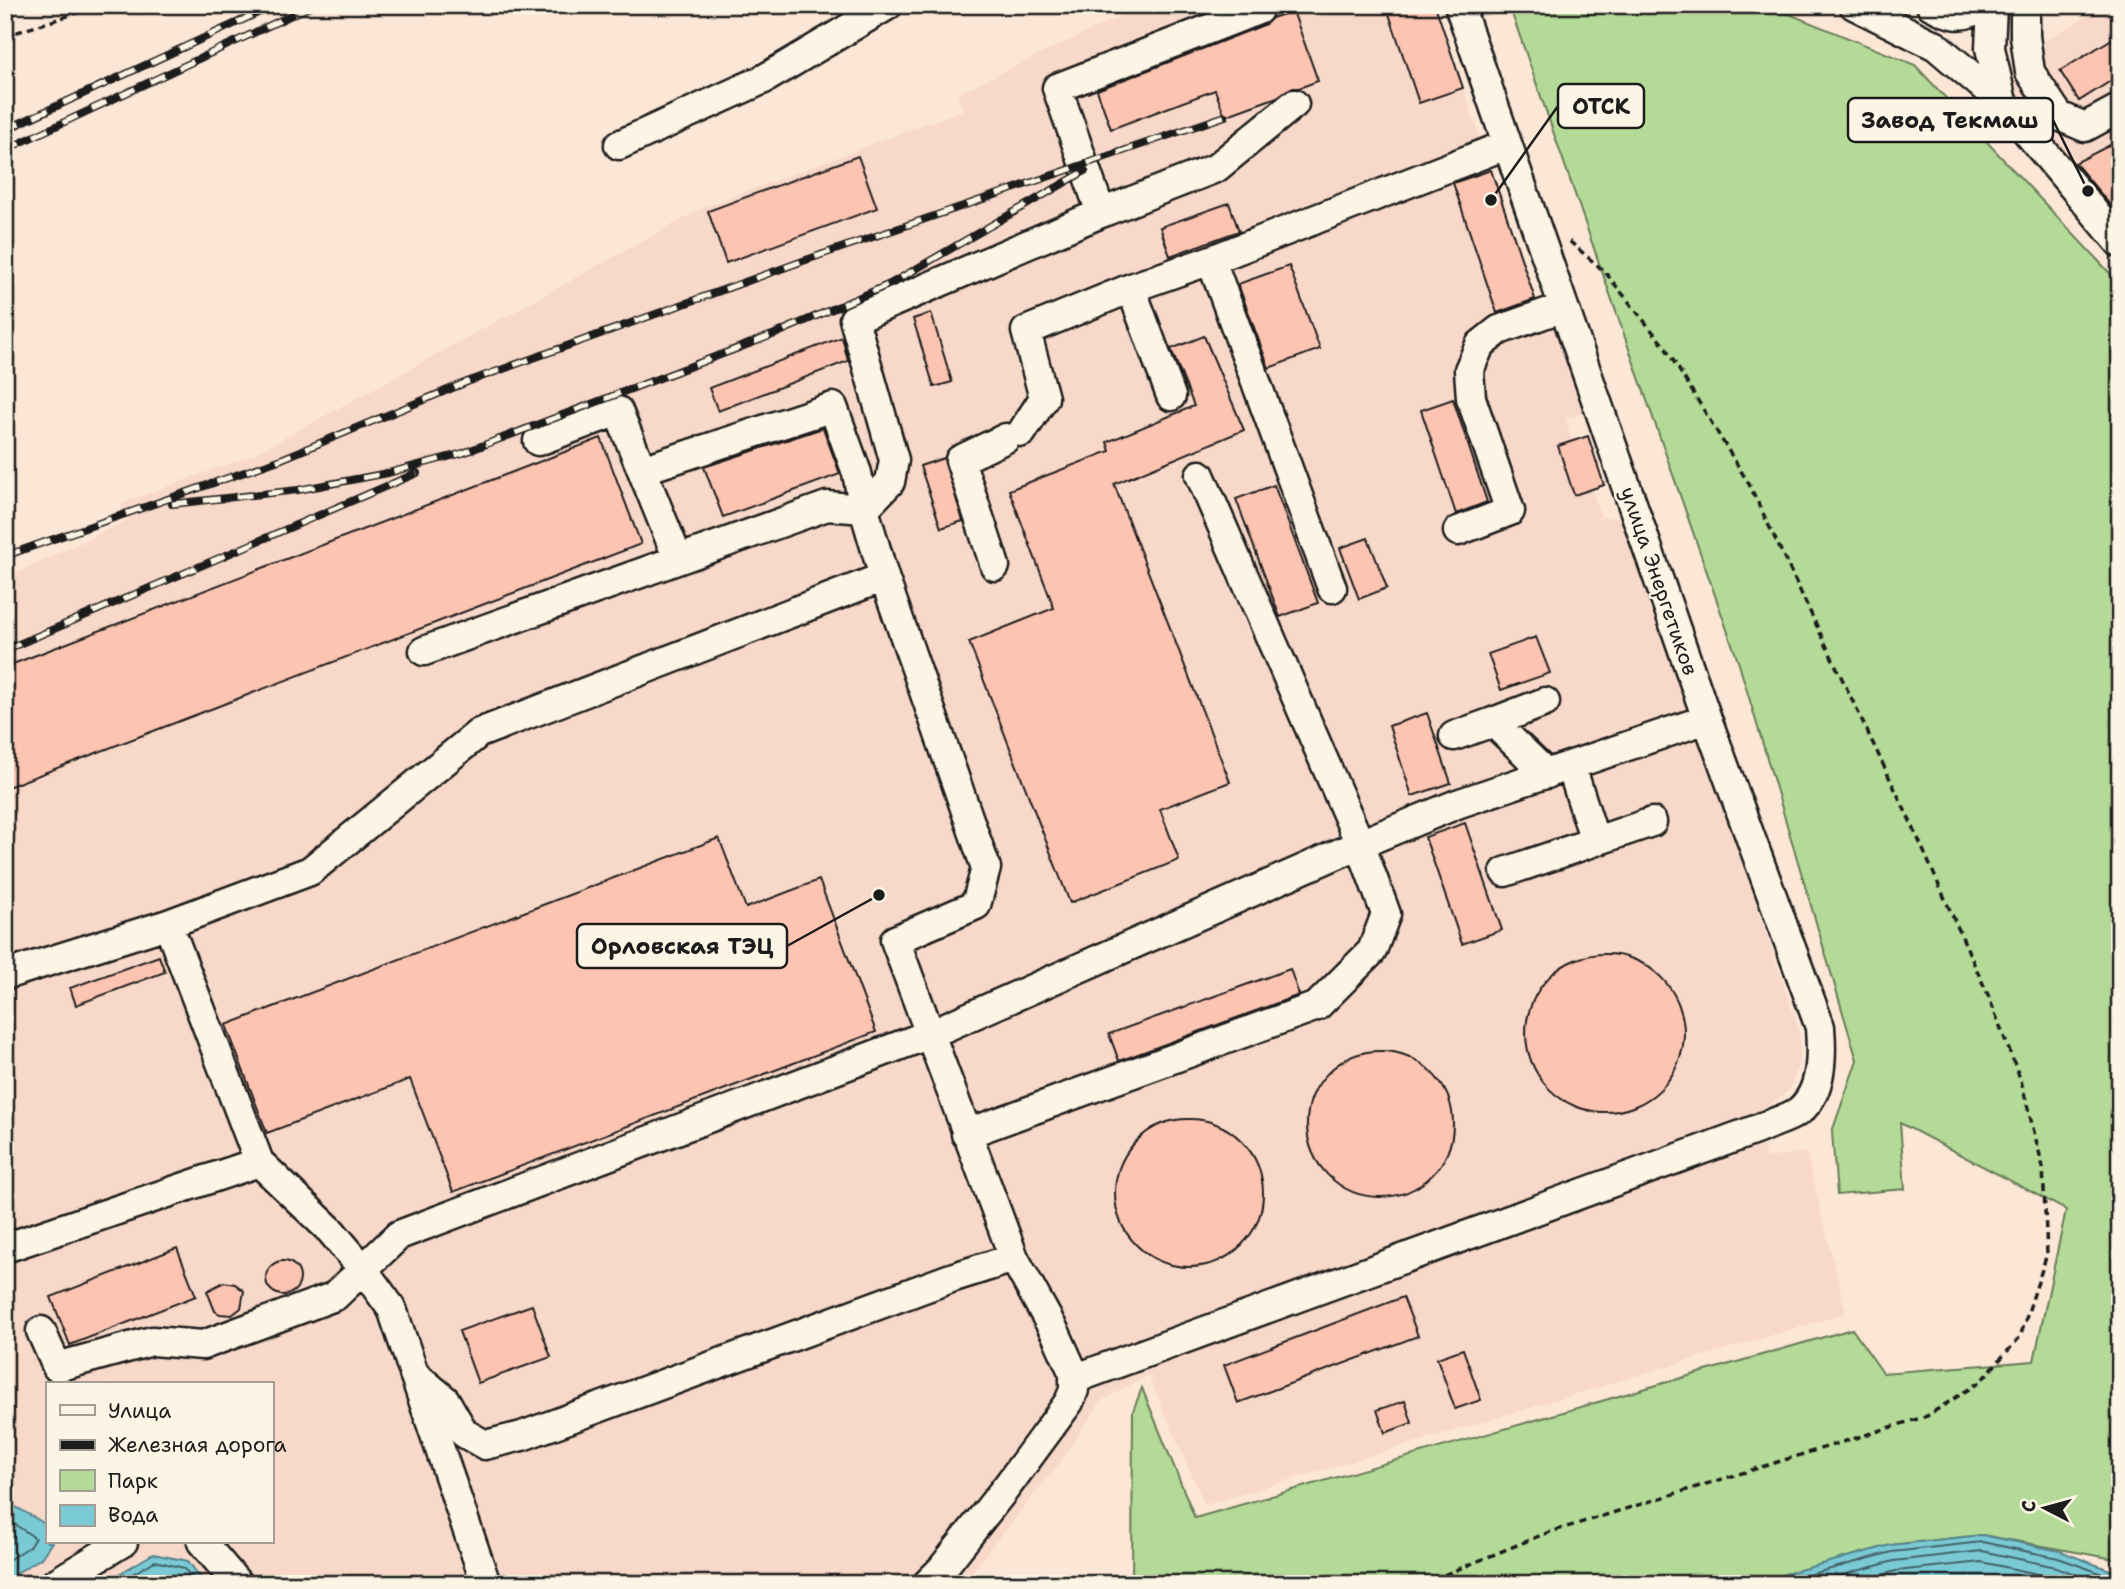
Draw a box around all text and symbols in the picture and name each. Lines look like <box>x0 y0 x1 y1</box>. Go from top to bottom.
callout: ОТСК <box>1558 84 1644 128</box>
text: ОТСК <box>1572 91 1630 121</box>
callout: Завод Текмаш <box>1848 98 2053 142</box>
text: Завод Текмаш <box>1861 105 2039 135</box>
street label: улица Энергетиков <box>1614 483 1704 679</box>
callout: Орловская ТЭЦ <box>577 924 787 968</box>
text: Орловская ТЭЦ <box>591 931 773 961</box>
legend <box>46 1382 273 1544</box>
text: Улица <box>108 1397 171 1425</box>
text: Железная дорога <box>108 1431 287 1459</box>
text: Парк <box>108 1467 158 1495</box>
north arrow <box>2010 1474 2080 1544</box>
text: С <box>2016 1499 2042 1513</box>
text: Вода <box>108 1501 158 1529</box>

